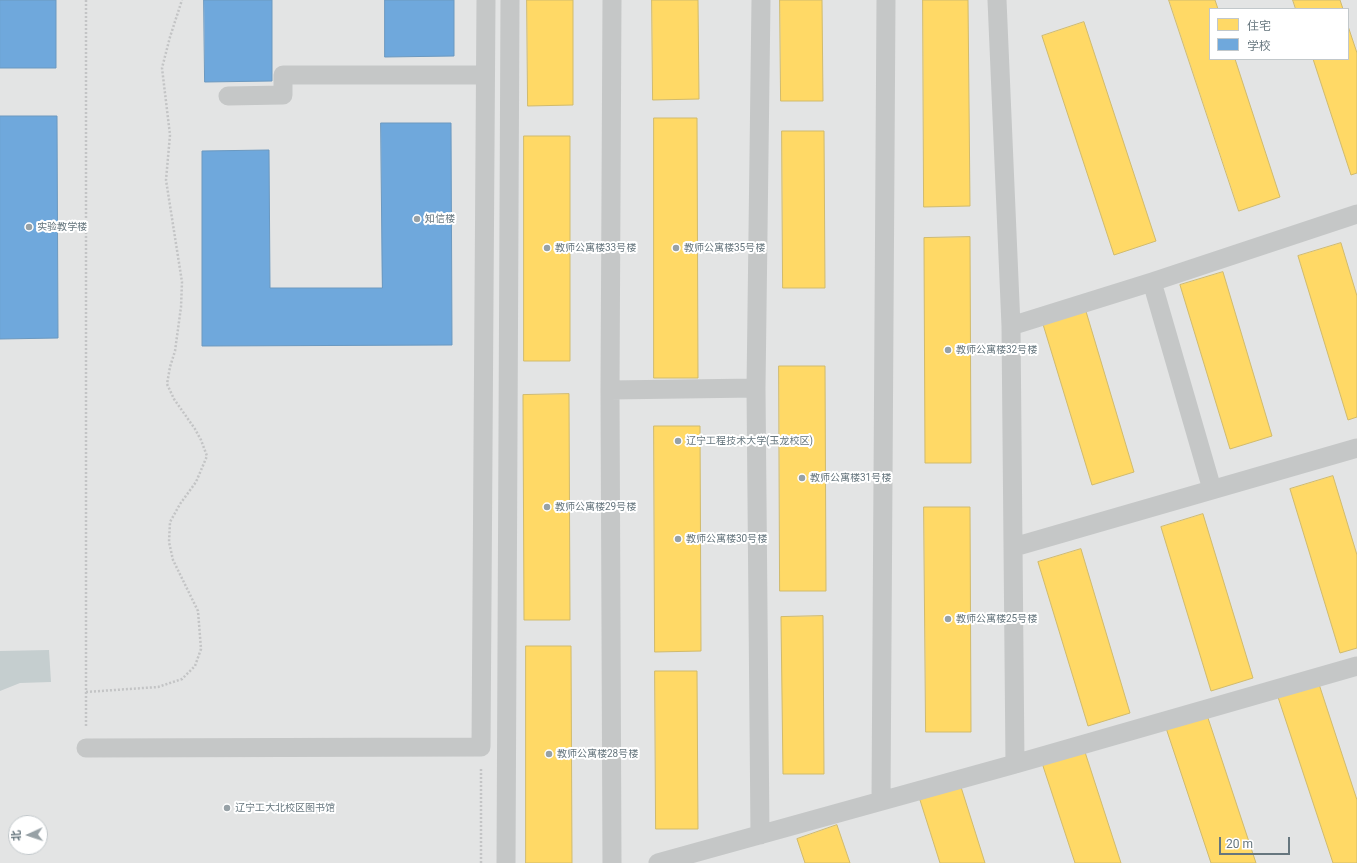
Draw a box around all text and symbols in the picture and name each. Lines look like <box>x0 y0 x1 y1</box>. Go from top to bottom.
legend <box>1209 8 1349 60</box>
text: 住宅 <box>1247 19 1271 33</box>
text: 学校 <box>1247 39 1271 53</box>
place label: 知信楼 <box>425 213 455 225</box>
marker: 知信楼 <box>412 214 422 224</box>
place label: 实验教学楼 <box>37 221 87 233</box>
marker: 实验教学楼 <box>24 222 34 232</box>
place label: 教师公寓楼33号楼 <box>555 242 636 254</box>
place label: 教师公寓楼35号楼 <box>684 242 765 254</box>
marker: 教师公寓楼33号楼 <box>542 243 552 253</box>
marker: 教师公寓楼35号楼 <box>671 243 681 253</box>
place label: 教师公寓楼32号楼 <box>956 344 1037 356</box>
marker: 教师公寓楼32号楼 <box>943 345 953 355</box>
place label: 辽宁工程技术大学(玉龙校区) <box>686 435 813 447</box>
marker: 辽宁工程技术大学(玉龙校区) <box>673 436 683 446</box>
place label: 教师公寓楼31号楼 <box>810 472 891 484</box>
marker: 教师公寓楼31号楼 <box>797 473 807 483</box>
place label: 教师公寓楼29号楼 <box>555 501 636 513</box>
marker: 教师公寓楼29号楼 <box>542 502 552 512</box>
place label: 教师公寓楼30号楼 <box>686 533 767 545</box>
marker: 教师公寓楼30号楼 <box>673 534 683 544</box>
place label: 教师公寓楼25号楼 <box>956 613 1037 625</box>
marker: 教师公寓楼25号楼 <box>943 614 953 624</box>
place label: 教师公寓楼28号楼 <box>557 748 638 760</box>
marker: 教师公寓楼28号楼 <box>544 749 554 759</box>
place label: 辽宁工大北校区图书馆 <box>235 802 335 814</box>
marker: 辽宁工大北校区图书馆 <box>222 803 232 813</box>
north arrow <box>8 815 48 855</box>
scale bar <box>1221 829 1292 855</box>
text: 北 <box>10 830 23 841</box>
text: 20 m <box>1226 837 1253 851</box>

